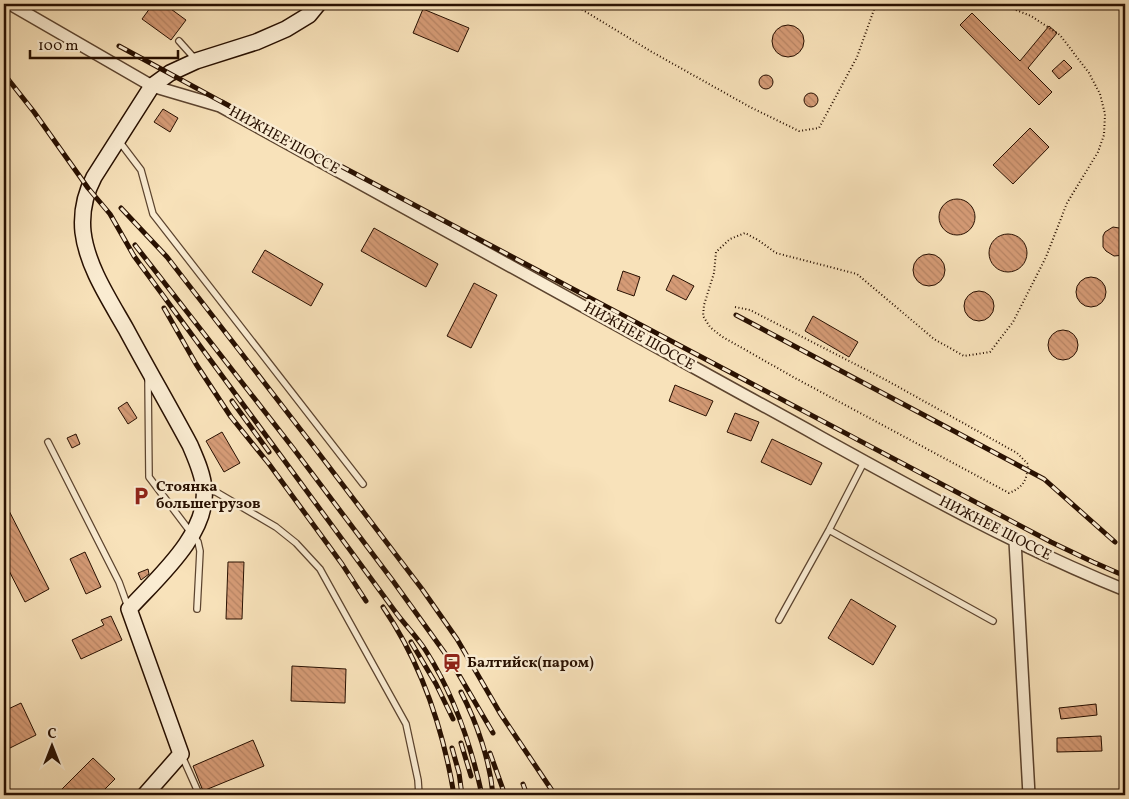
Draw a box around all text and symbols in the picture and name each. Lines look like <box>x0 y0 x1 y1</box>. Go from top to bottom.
scale bar <box>30 28 178 60</box>
text: 100 m <box>38 36 78 57</box>
street label: НИЖНЕЕ ШОССЕ <box>225 102 343 180</box>
street label: НИЖНЕЕ ШОССЕ <box>580 298 698 376</box>
place label: Стоянка большегрузов <box>156 477 261 515</box>
parking icon: Стоянка большегрузов <box>130 485 152 507</box>
street label: НИЖНЕЕ ШОССЕ <box>935 492 1055 566</box>
station icon: Балтийск(паром) <box>441 652 463 674</box>
place label: Балтийск(паром) <box>467 653 594 674</box>
north arrow <box>28 722 78 772</box>
text: С <box>47 725 57 744</box>

